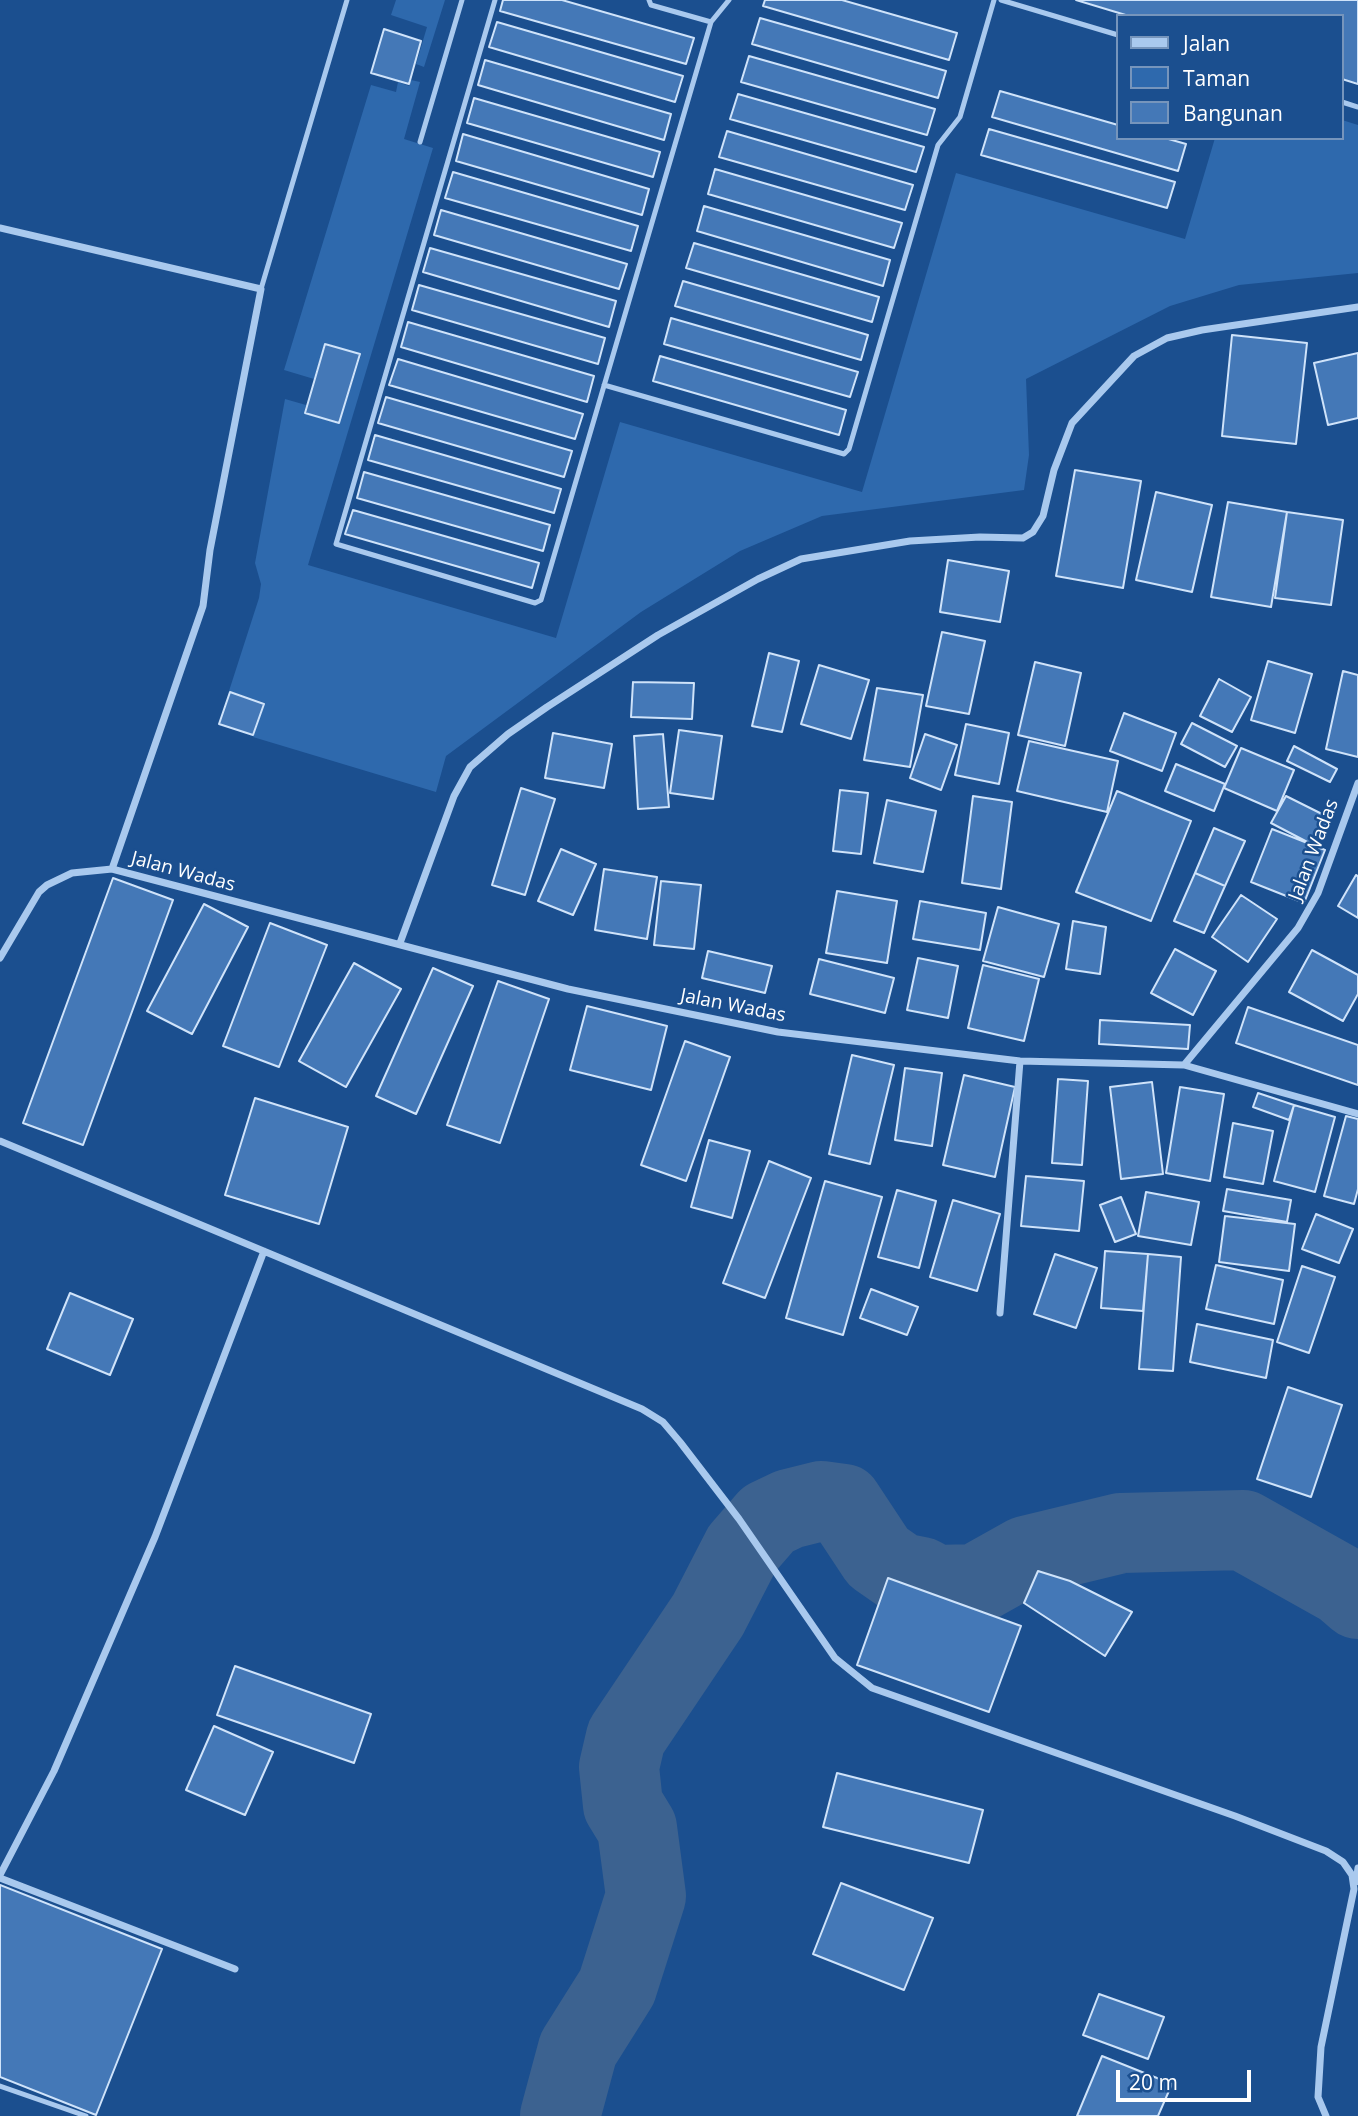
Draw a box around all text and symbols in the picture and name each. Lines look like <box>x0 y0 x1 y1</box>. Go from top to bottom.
legend <box>1116 14 1344 140</box>
text: Jalan <box>1183 29 1230 57</box>
text: Taman <box>1183 64 1250 92</box>
text: Bangunan <box>1183 99 1283 127</box>
street label: Jalan Wadas <box>1284 796 1344 904</box>
street label: Jalan Wadas <box>128 847 238 897</box>
street label: Jalan Wadas <box>678 985 788 1027</box>
scale bar <box>1120 2056 1255 2100</box>
text: 20 m <box>1129 2068 1178 2096</box>

